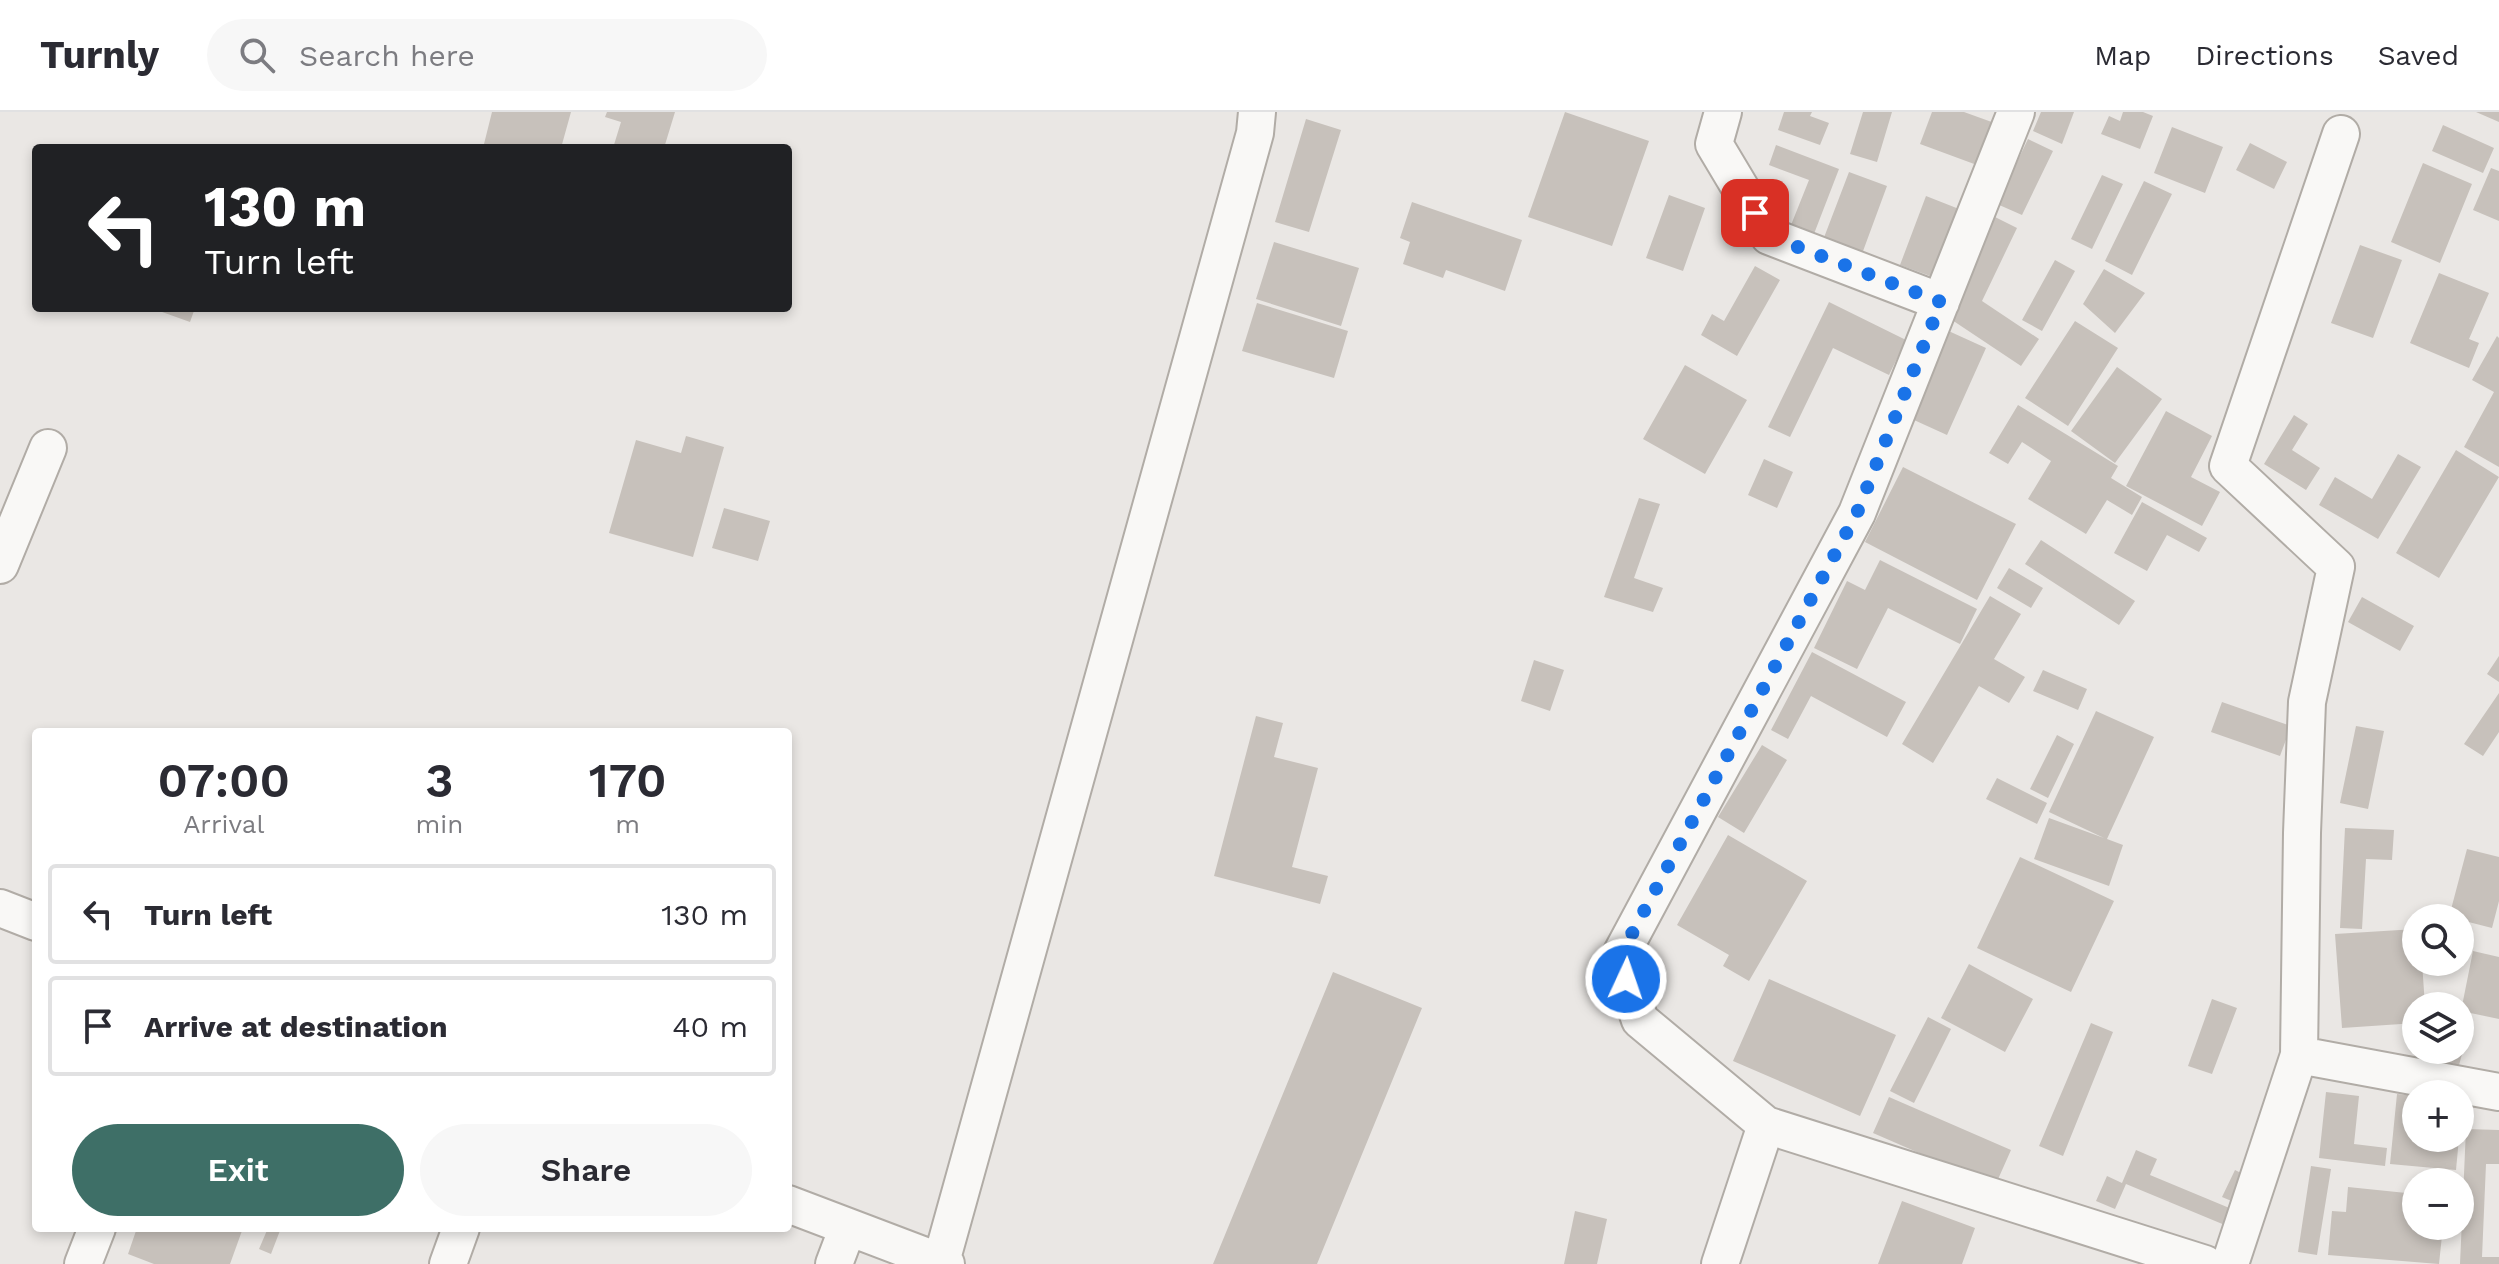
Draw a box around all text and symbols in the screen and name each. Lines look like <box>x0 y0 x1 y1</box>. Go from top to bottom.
search box <box>207 19 767 91</box>
text: Turnly <box>40 33 159 77</box>
icon: search <box>235 33 279 77</box>
text: Search here <box>299 38 475 73</box>
text: Map <box>2094 39 2151 72</box>
text: Directions <box>2195 39 2334 72</box>
text: Saved <box>2378 39 2459 72</box>
text: 130 m <box>204 174 366 240</box>
icon: left <box>72 176 176 280</box>
pin <box>1721 179 1789 247</box>
icon: arrive <box>1733 191 1777 235</box>
text: Turn left <box>204 241 354 283</box>
text: 07:00 <box>157 752 290 809</box>
text: 3 <box>425 752 454 809</box>
text: 170 <box>589 752 667 809</box>
text: Arrival <box>183 809 264 839</box>
text: min <box>416 809 463 839</box>
text: m <box>615 809 640 839</box>
icon: left <box>76 892 120 936</box>
text: Turn left <box>144 897 272 932</box>
text: 130 m <box>661 897 748 932</box>
map controls <box>2402 904 2474 1240</box>
button: search <box>2402 904 2474 976</box>
position arrow <box>1584 937 1668 1021</box>
button: layers <box>2402 992 2474 1064</box>
icon: arrive <box>76 1004 120 1048</box>
text: Arrive at destination <box>144 1009 448 1044</box>
text: 40 m <box>672 1009 748 1044</box>
button: + <box>2402 1080 2474 1152</box>
button: Exit <box>72 1124 404 1216</box>
button: Share <box>420 1124 752 1216</box>
button: − <box>2402 1168 2474 1240</box>

